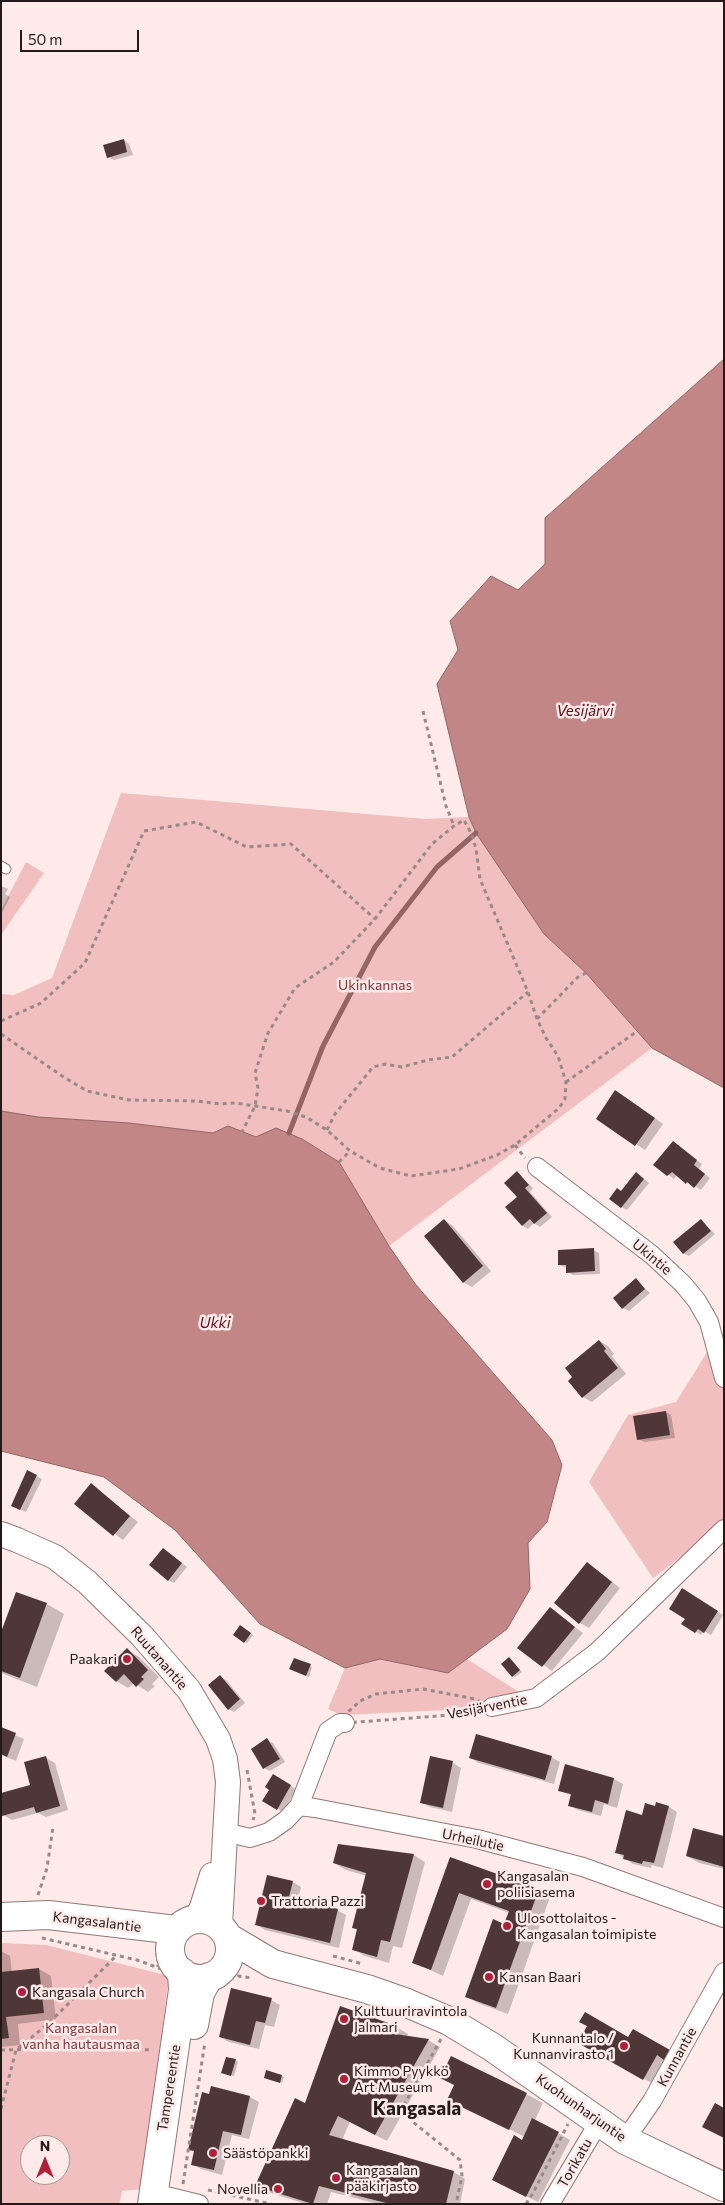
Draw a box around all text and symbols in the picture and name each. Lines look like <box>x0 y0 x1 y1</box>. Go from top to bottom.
scale bar <box>22 20 141 52</box>
text: 50 m <box>28 30 62 48</box>
water label: Vesijärvi <box>556 702 614 720</box>
park label: Ukinkannas <box>338 977 412 993</box>
street label: Ukintie <box>629 1236 675 1278</box>
water label: Ukki <box>199 1314 231 1332</box>
street label: Ruutanantie <box>127 1623 191 1693</box>
place label: Paakari <box>69 1651 117 1667</box>
marker: Paakari <box>121 1653 133 1665</box>
street label: Vesijärventie <box>445 1691 529 1723</box>
street label: Urheilutie <box>440 1825 506 1855</box>
place label: Kangasalan poliisiasema <box>497 1868 575 1900</box>
marker: Kangasalan poliisiasema <box>481 1878 493 1890</box>
place label: Trattoria Pazzi <box>271 1893 364 1909</box>
marker: Trattoria Pazzi <box>255 1895 267 1907</box>
street label: Kangasalantie <box>52 1908 142 1936</box>
place label: Ulosottolaitos - Kangasalan toimipiste <box>517 1910 656 1942</box>
marker: Ulosottolaitos - Kangasalan toimipiste <box>501 1920 513 1932</box>
place label: Kansan Baari <box>499 1969 581 1985</box>
marker: Kansan Baari <box>483 1971 495 1983</box>
place label: Kangasala Church <box>32 1984 145 2000</box>
marker: Kangasala Church <box>16 1986 28 1998</box>
place label: Kulttuuriravintola Jalmari <box>354 2003 467 2035</box>
marker: Kulttuuriravintola Jalmari <box>338 2013 350 2025</box>
park label: Kangasalan vanha hautausmaa <box>22 2020 140 2052</box>
street label: Kunnantie <box>654 2024 700 2090</box>
place label: Kunnantalo / Kunnanvirasto 1 <box>513 2030 614 2062</box>
marker: Kunnantalo / Kunnanvirasto 1 <box>618 2040 630 2052</box>
street label: Tampereentie <box>154 2043 184 2133</box>
place label: Kimmo Pyykkö Art Museum <box>354 2063 449 2096</box>
street label: Kuohunharjuntie <box>533 2071 629 2145</box>
marker: Kimmo Pyykkö Art Museum <box>338 2073 350 2085</box>
district label: Kangasala <box>373 2098 461 2120</box>
north arrow <box>20 2135 70 2185</box>
street label: Torikatu <box>554 2135 596 2191</box>
text: N <box>40 2137 50 2154</box>
place label: Säästöpankki <box>223 2145 308 2161</box>
marker: Säästöpankki <box>207 2147 219 2159</box>
place label: Kangasalan pääkirjasto <box>346 2162 418 2194</box>
marker: Kangasalan pääkirjasto <box>330 2172 342 2184</box>
place label: Novellia <box>217 2181 268 2197</box>
marker: Novellia <box>272 2183 284 2195</box>

